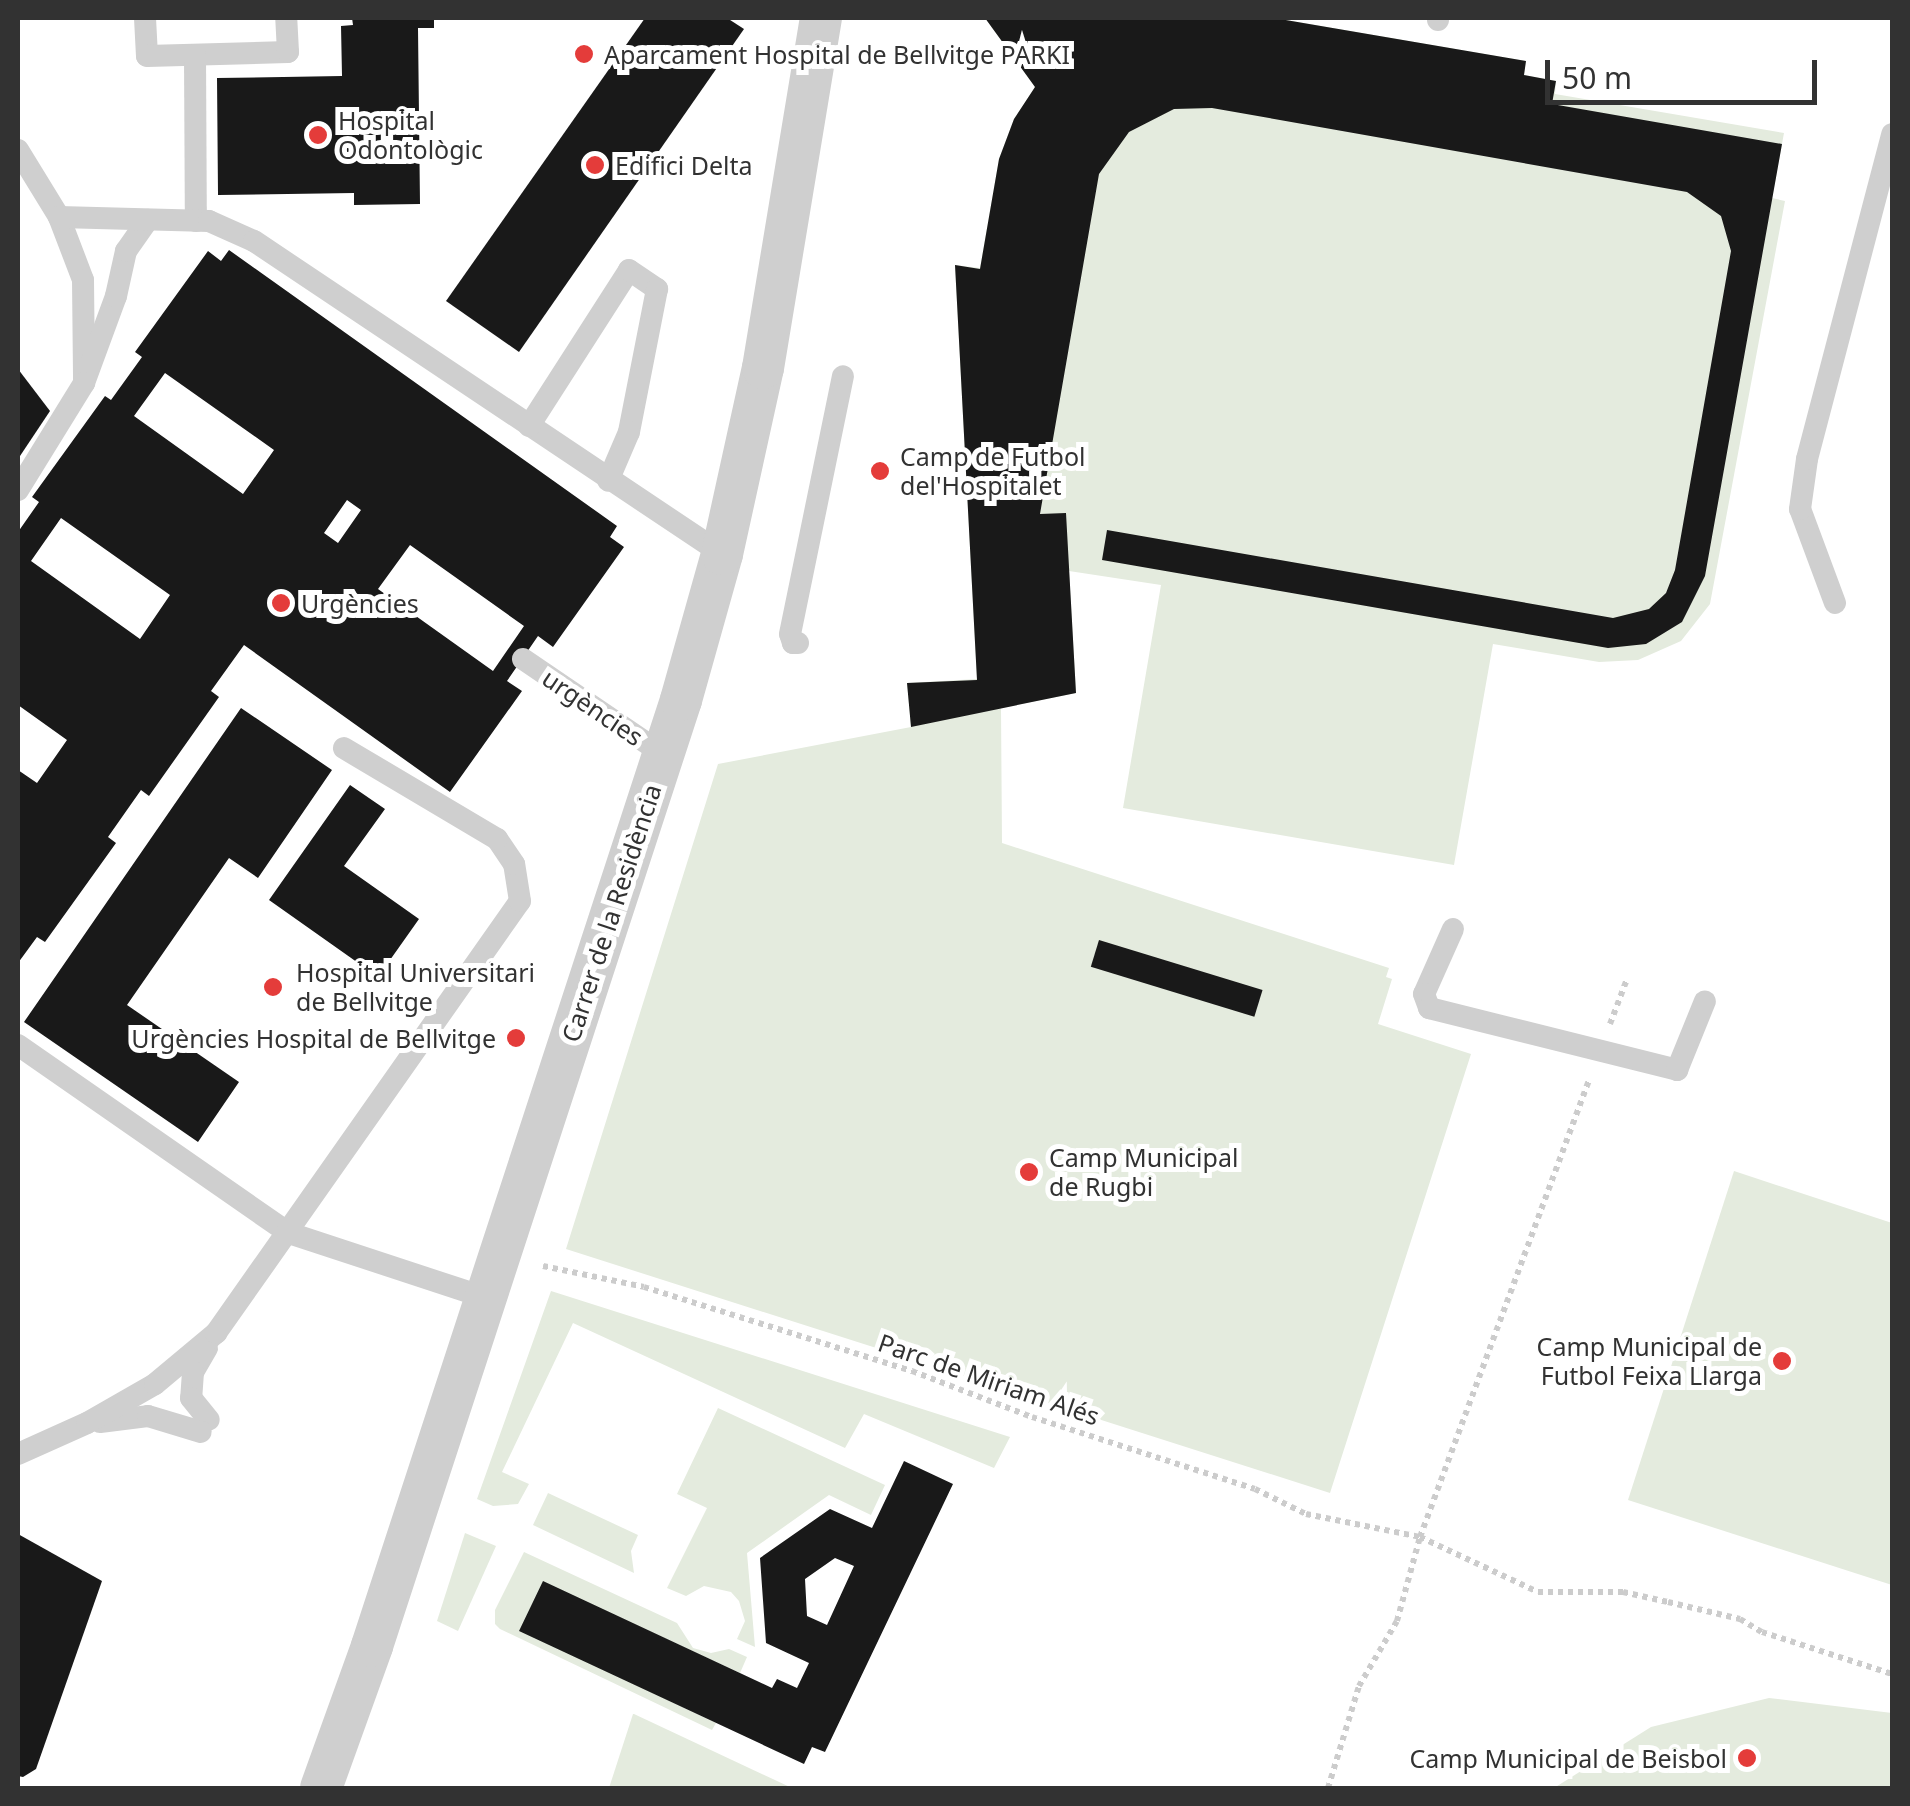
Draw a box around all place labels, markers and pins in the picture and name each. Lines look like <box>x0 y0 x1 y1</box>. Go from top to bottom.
place label: Aparcament Hospital de Bellvitge PARKI <box>604 39 1070 69</box>
marker: Aparcament Hospital de Bellvitge PARKI <box>573 43 595 65</box>
place label: Hospital Odontològic <box>338 106 483 165</box>
marker: Hospital Odontològic <box>307 124 329 146</box>
place label: Edifici Delta <box>615 150 753 180</box>
marker: Edifici Delta <box>584 154 606 176</box>
place label: Camp de Futbol del'Hospitalet <box>900 442 1085 501</box>
marker: Camp de Futbol del'Hospitalet <box>869 460 891 482</box>
place label: Urgències <box>301 588 419 618</box>
marker: Urgències <box>270 592 292 614</box>
place label: Hospital Universitari de Bellvitge <box>296 958 535 1017</box>
marker: Hospital Universitari de Bellvitge <box>260 974 286 1000</box>
place label: Urgències Hospital de Bellvitge <box>131 1023 496 1053</box>
marker: Urgències Hospital de Bellvitge <box>505 1027 527 1049</box>
place label: Camp Municipal de Rugbi <box>1049 1143 1238 1202</box>
marker: Camp Municipal de Rugbi <box>1018 1161 1040 1183</box>
place label: Camp Municipal de Futbol Feixa Llarga <box>1537 1332 1762 1391</box>
marker: Camp Municipal de Futbol Feixa Llarga <box>1771 1350 1793 1372</box>
place label: Camp Municipal de Beisbol <box>1409 1743 1727 1773</box>
marker: Camp Municipal de Beisbol <box>1736 1747 1758 1769</box>

